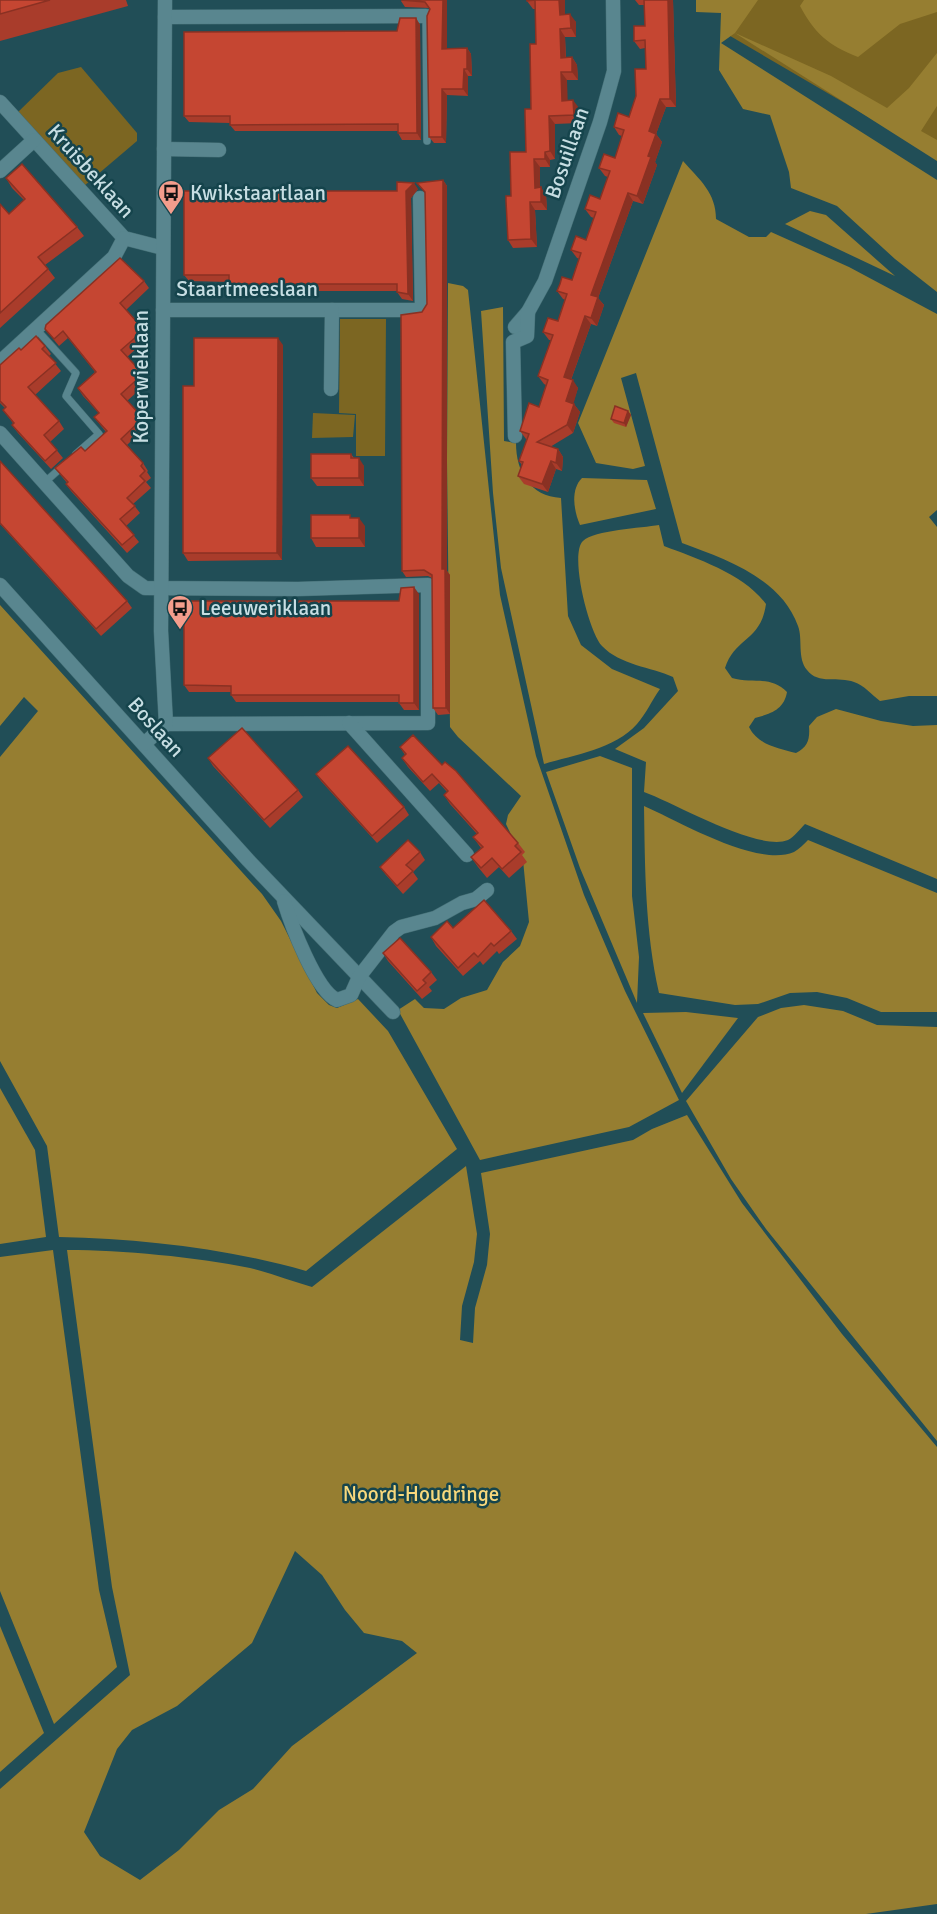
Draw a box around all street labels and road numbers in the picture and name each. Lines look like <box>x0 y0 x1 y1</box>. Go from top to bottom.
street label: Bosuillaan <box>539 104 595 202</box>
street label: Kruisbeklaan <box>42 119 140 223</box>
street label: Staartmeeslaan <box>176 276 318 302</box>
street label: Koperwieklaan <box>128 310 154 444</box>
street label: Boslaan <box>122 692 190 762</box>

